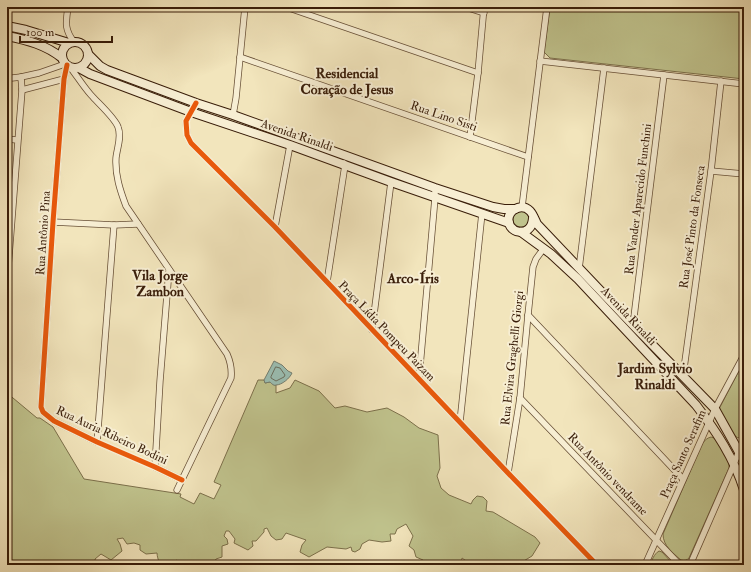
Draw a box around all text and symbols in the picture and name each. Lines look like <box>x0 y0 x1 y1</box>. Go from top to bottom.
scale bar <box>20 18 112 44</box>
text: 100 m <box>26 25 55 40</box>
district label: Residencial Coração de Jesus <box>301 65 394 99</box>
street label: Rua Lino Sisti <box>409 98 479 135</box>
street label: Avenida Rinaldi <box>258 116 335 155</box>
street label: Rua Vander Aparecido Funchini <box>622 123 655 276</box>
street label: Rua José Pinto da Fonseca <box>676 164 709 290</box>
street label: Rua Antônio Pina <box>33 189 54 276</box>
district label: Vila Jorge Zambon <box>131 267 188 300</box>
district label: Arco-Íris <box>386 269 439 287</box>
street label: Praça Lídia Pompeu Paizam <box>335 278 439 385</box>
street label: Avenida Rinaldi <box>597 283 660 349</box>
street label: Rua Elvira Graghelli Giorgi <box>498 290 527 426</box>
district label: Jardim Sylvio Rinaldi <box>617 360 692 393</box>
street label: Rua Auria Ribeiro Bodini <box>53 403 170 468</box>
street label: Praça Santo Serafim <box>657 407 710 501</box>
street label: Rua Antônio vendrame <box>564 430 651 519</box>

